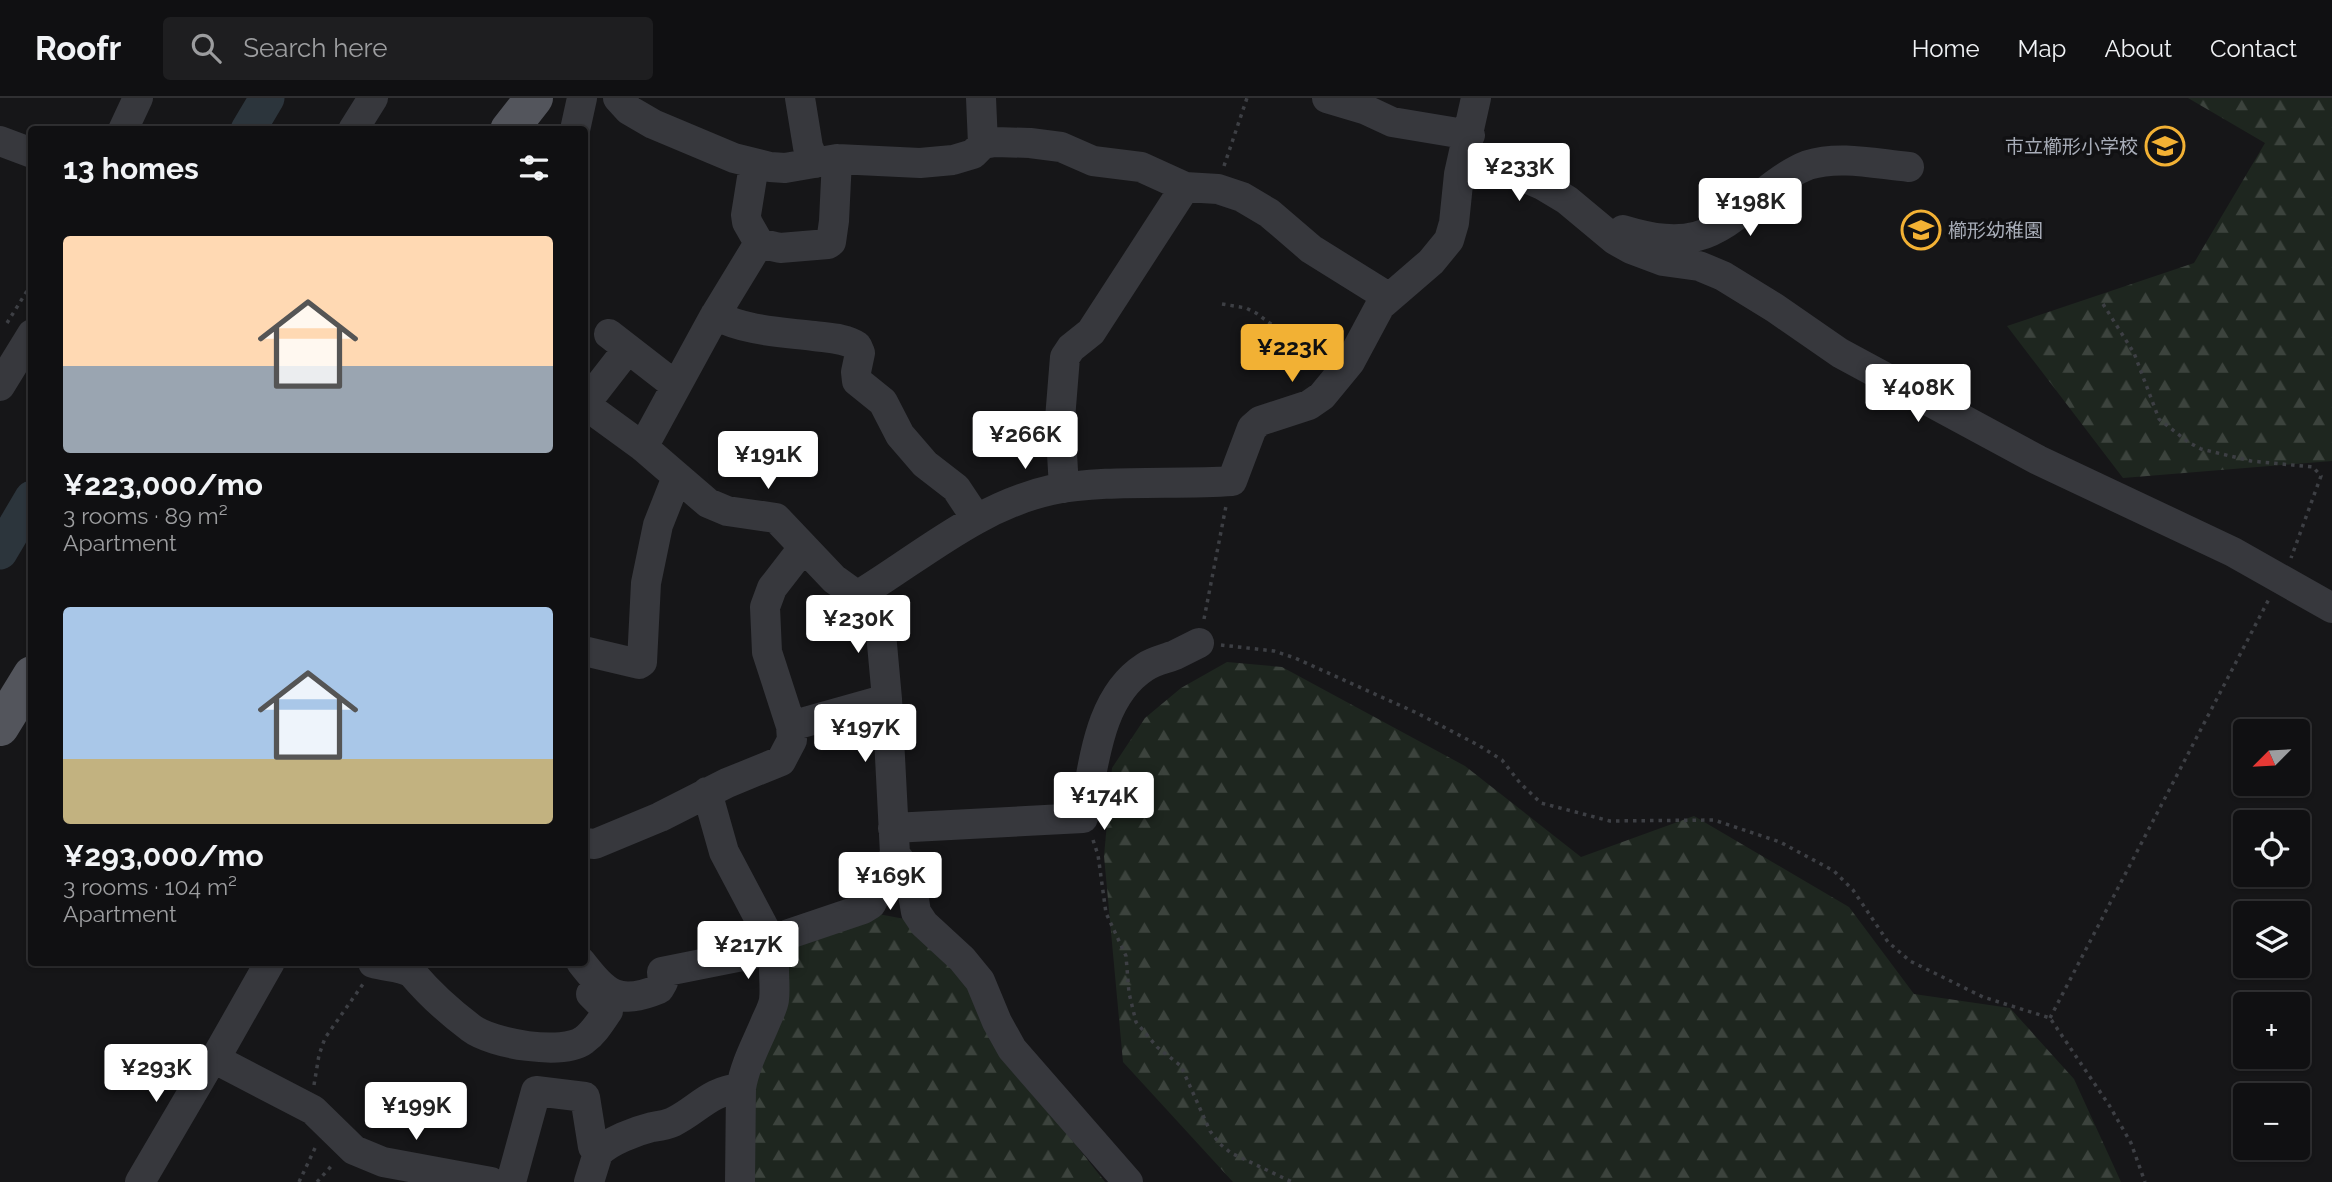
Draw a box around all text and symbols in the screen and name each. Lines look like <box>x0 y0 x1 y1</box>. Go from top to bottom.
search box <box>163 17 653 80</box>
text: Roofr <box>35 29 121 68</box>
icon: search <box>187 29 225 67</box>
text: Search here <box>243 33 388 63</box>
text: Home <box>1912 34 1980 63</box>
text: Map <box>2018 34 2066 63</box>
text: About <box>2104 34 2172 63</box>
text: Contact <box>2210 34 2297 63</box>
school or university icon: 市立櫛形小学校 <box>2144 125 2186 167</box>
place label: 市立櫛形小学校 <box>2005 135 2138 157</box>
pin: ¥233K <box>1470 144 1568 203</box>
icon: filters <box>515 149 553 187</box>
text: 13 homes <box>63 151 199 186</box>
text: ¥233K <box>1484 152 1554 179</box>
pin: ¥198K <box>1701 178 1799 238</box>
text: ¥198K <box>1715 187 1785 214</box>
school or university icon: 櫛形幼稚園 <box>1900 209 1942 251</box>
place label: 櫛形幼稚園 <box>1948 219 2043 241</box>
icon: home <box>245 281 371 407</box>
pin: ¥223K <box>1243 324 1341 384</box>
text: ¥223K <box>1257 333 1327 360</box>
pin: ¥408K <box>1869 364 1967 424</box>
text: ¥408K <box>1882 373 1954 400</box>
pin: ¥266K <box>976 412 1074 471</box>
text: ¥266K <box>989 420 1061 447</box>
pin: ¥191K <box>719 432 817 491</box>
text: ¥191K <box>734 440 802 467</box>
text: ¥223,000/mo <box>63 467 263 502</box>
text: 3 rooms · 89 m² <box>63 502 228 529</box>
text: Apartment <box>63 529 177 556</box>
pin: ¥230K <box>809 596 907 655</box>
text: ¥230K <box>822 604 894 631</box>
icon: home <box>245 652 371 778</box>
pin: ¥197K <box>816 704 914 764</box>
text: ¥197K <box>830 713 900 740</box>
north arrow <box>2233 719 2310 796</box>
map controls <box>2233 719 2310 1160</box>
pin: ¥174K <box>1055 772 1153 832</box>
text: ¥174K <box>1070 781 1138 808</box>
button: locate <box>2233 810 2310 887</box>
text: ¥293,000/mo <box>63 838 264 873</box>
pin: ¥169K <box>841 852 939 912</box>
text: ¥169K <box>855 861 925 888</box>
text: 3 rooms · 104 m² <box>63 873 237 900</box>
text: Apartment <box>63 900 177 927</box>
button: layers <box>2233 901 2310 978</box>
pin: ¥217K <box>699 922 797 981</box>
text: ¥217K <box>713 930 783 957</box>
button: + <box>2233 992 2310 1069</box>
pin: ¥293K <box>107 1044 205 1104</box>
text: ¥293K <box>120 1053 192 1080</box>
pin: ¥199K <box>367 1082 465 1142</box>
button: − <box>2233 1083 2310 1160</box>
text: ¥199K <box>381 1091 451 1118</box>

